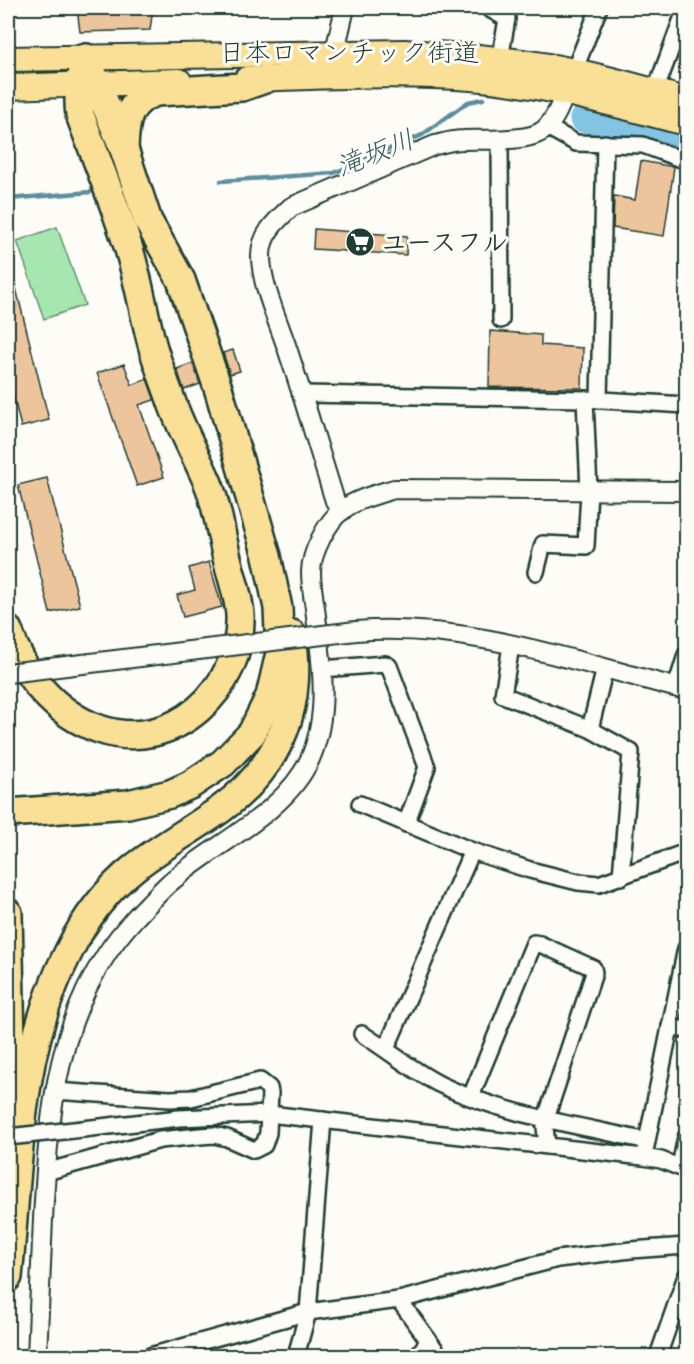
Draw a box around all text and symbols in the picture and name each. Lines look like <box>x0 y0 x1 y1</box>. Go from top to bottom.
street label: 日本ロマンチック街道 <box>219 36 479 68</box>
water label: 滝坂川 <box>331 122 419 183</box>
supermarket icon: ユースフル <box>344 226 376 258</box>
place label: ユースフル <box>381 226 508 258</box>

